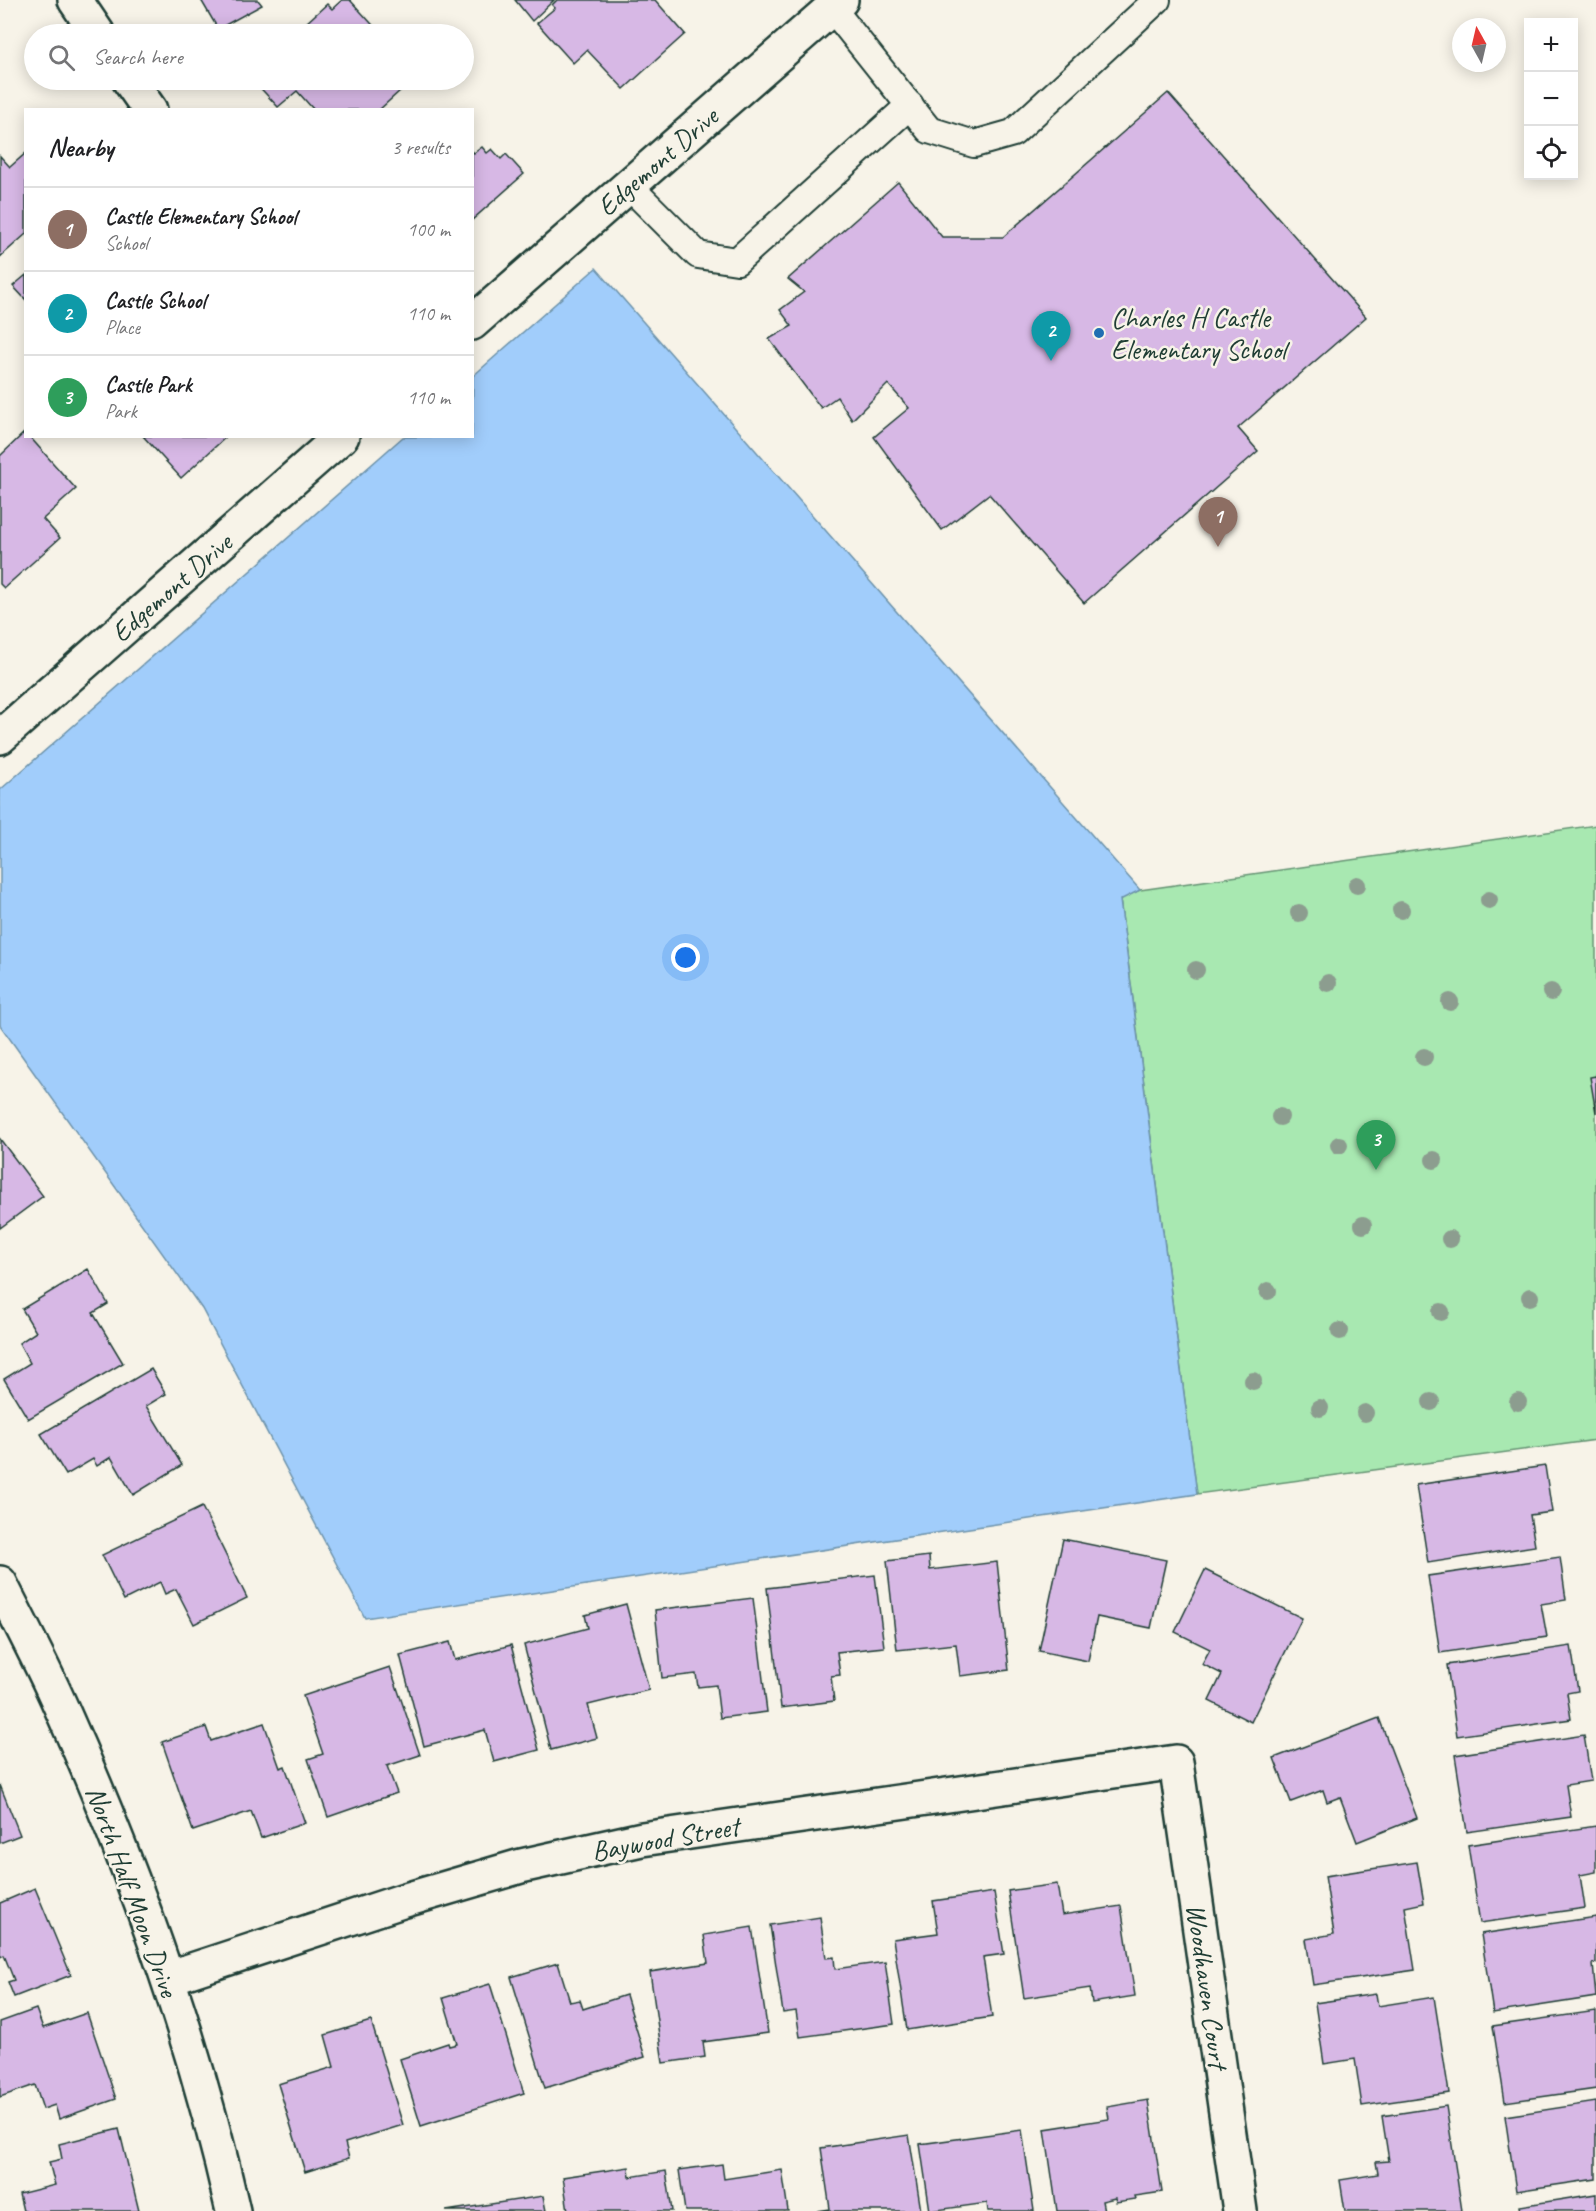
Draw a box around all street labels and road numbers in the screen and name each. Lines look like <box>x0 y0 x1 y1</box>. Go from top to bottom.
street label: Edgemont Drive <box>590 98 726 223</box>
street label: Edgemont Drive <box>104 524 240 649</box>
street label: North Half Moon Drive <box>78 1781 188 2003</box>
street label: Baywood Street <box>589 1808 745 1869</box>
street label: Woodhaven Court <box>1179 1902 1237 2074</box>

